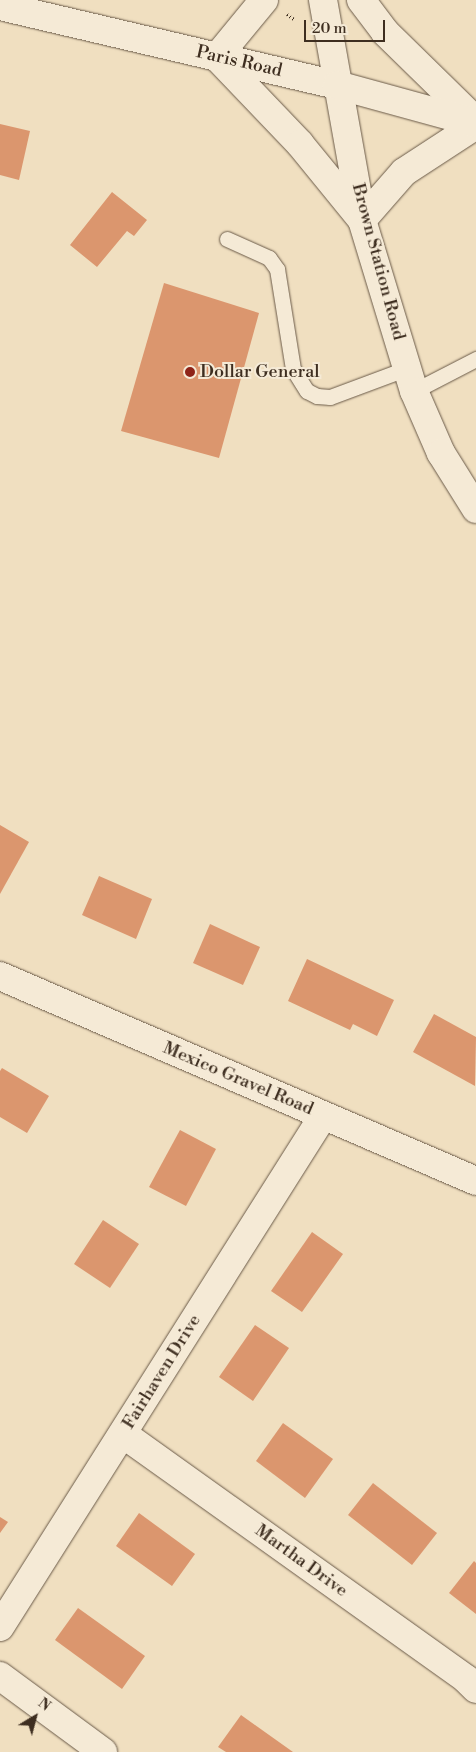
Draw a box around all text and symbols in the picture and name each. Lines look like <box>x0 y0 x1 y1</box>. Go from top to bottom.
scale bar <box>306 10 387 42</box>
text: 20 m <box>312 19 347 38</box>
street label: Paris Road <box>194 42 284 82</box>
street label: Brown Station Road <box>347 181 409 343</box>
place label: Dollar General <box>200 361 320 383</box>
marker: Dollar General <box>184 366 196 378</box>
street label: Mexico Gravel Road <box>160 1038 316 1120</box>
street label: Fairhaven Drive <box>118 1311 206 1433</box>
street label: Martha Drive <box>250 1520 352 1602</box>
north arrow <box>10 1692 60 1742</box>
text: N <box>34 1694 54 1716</box>

